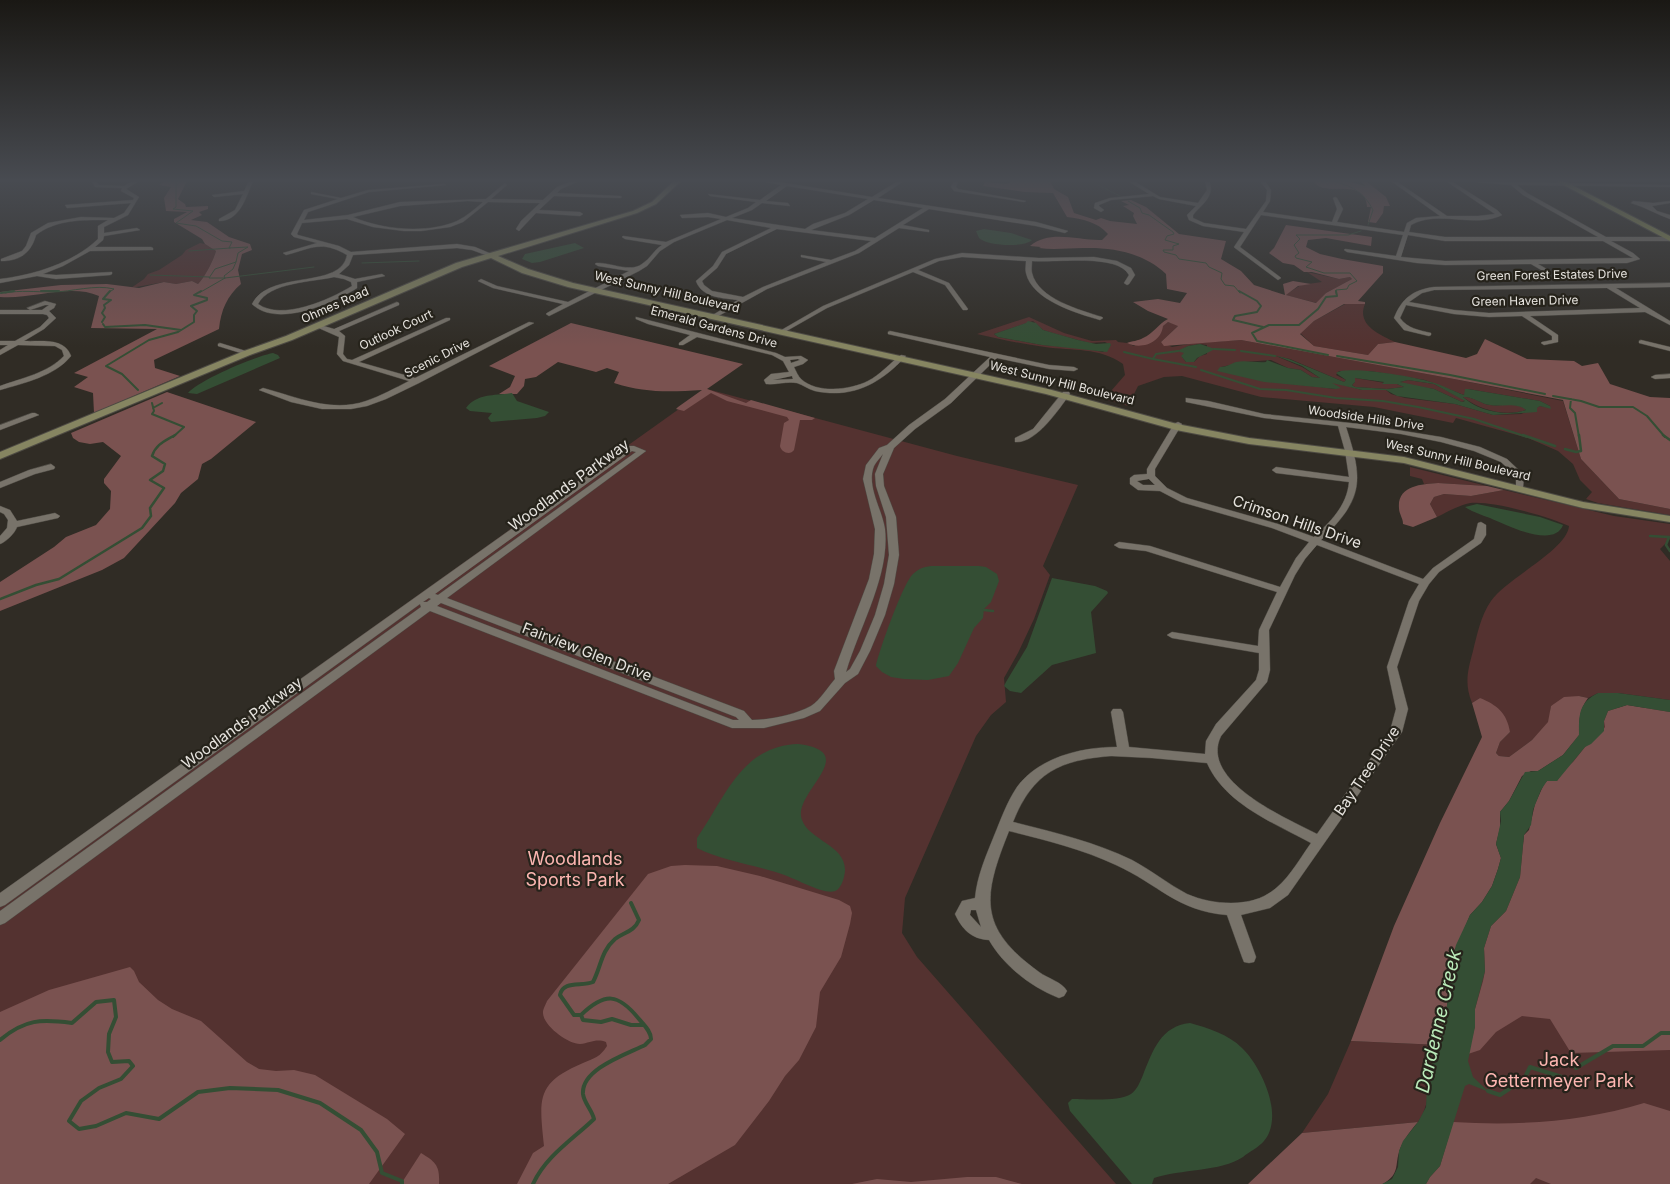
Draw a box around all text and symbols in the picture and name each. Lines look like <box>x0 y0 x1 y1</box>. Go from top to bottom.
street label: Green Forest Estates Drive <box>1476 266 1628 283</box>
street label: West Sunny Hill Boulevard <box>593 267 741 316</box>
street label: Ohmes Road <box>299 283 371 326</box>
street label: Green Haven Drive <box>1471 292 1579 309</box>
street label: Emerald Gardens Drive <box>649 302 779 351</box>
street label: Outlook Court <box>357 306 435 353</box>
street label: Scenic Drive <box>401 335 472 380</box>
street label: West Sunny Hill Boulevard <box>988 357 1136 408</box>
street label: Woodside Hills Drive <box>1307 402 1425 433</box>
street label: Woodlands Parkway <box>505 434 633 535</box>
street label: West Sunny Hill Boulevard <box>1384 435 1532 484</box>
street label: Crimson Hills Drive <box>1230 491 1364 552</box>
street label: Fairview Glen Drive <box>520 618 655 685</box>
street label: Woodlands Parkway <box>178 672 306 773</box>
street label: Bay Tree Drive <box>1330 722 1403 819</box>
park label: Woodlands Sports Park <box>525 848 625 890</box>
water label: Dardenne Creek <box>1411 947 1466 1095</box>
park label: Jack Gettermeyer Park <box>1484 1049 1634 1091</box>

